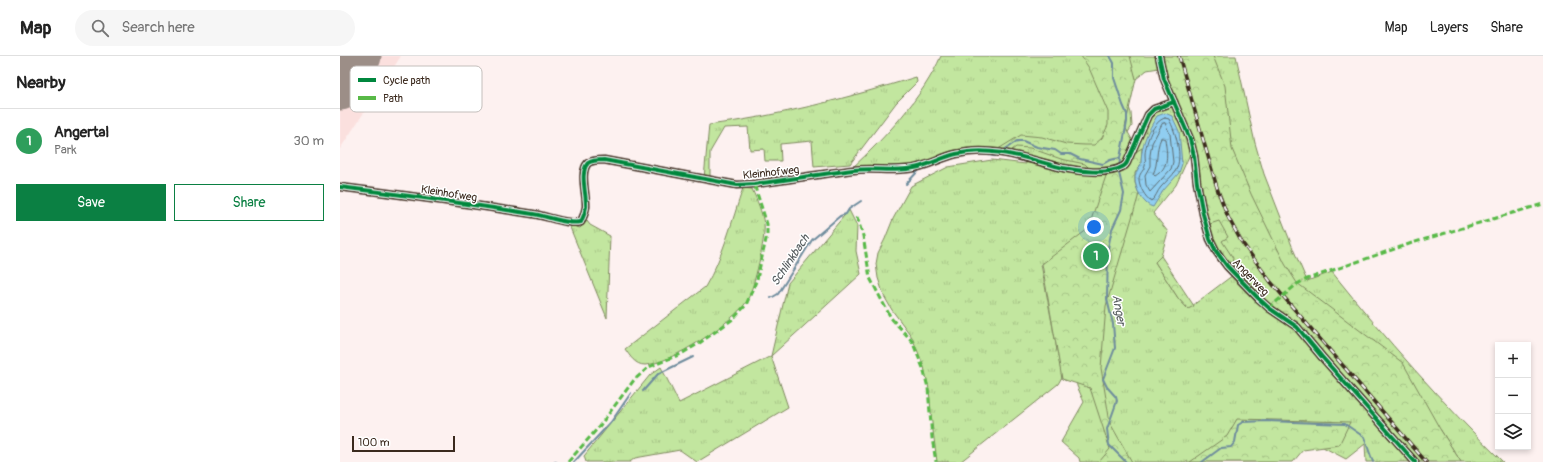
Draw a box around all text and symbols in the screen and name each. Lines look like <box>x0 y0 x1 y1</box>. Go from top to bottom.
search box <box>75 10 355 46</box>
text: Map <box>20 16 51 40</box>
icon: search <box>89 17 111 39</box>
text: Search here <box>121 18 195 37</box>
text: Map <box>1385 19 1408 36</box>
text: Layers <box>1430 19 1468 36</box>
text: Share <box>1490 19 1523 36</box>
legend <box>350 66 482 112</box>
text: Nearby <box>16 72 65 93</box>
text: Cycle path <box>383 74 430 87</box>
text: Path <box>383 92 403 105</box>
text: Angertal <box>54 123 109 142</box>
text: 1 <box>26 133 32 149</box>
text: 30 m <box>294 133 324 149</box>
text: Park <box>54 142 77 158</box>
street label: Kleinhofweg <box>742 163 800 182</box>
street label: Kleinhofweg <box>420 183 478 204</box>
button: Save <box>16 184 166 221</box>
button: Share <box>174 184 324 221</box>
your location <box>1084 217 1104 237</box>
water label: Schlinkbach <box>768 231 814 289</box>
pin: 1 <box>1083 241 1109 271</box>
street label: Angerweg <box>1230 256 1272 299</box>
water label: Anger <box>1108 294 1129 328</box>
map controls <box>1495 342 1531 450</box>
button: + <box>1495 342 1531 378</box>
button: − <box>1495 378 1531 414</box>
button: layers <box>1495 414 1531 450</box>
scale bar <box>352 434 455 453</box>
text: 100 m <box>358 436 389 449</box>

